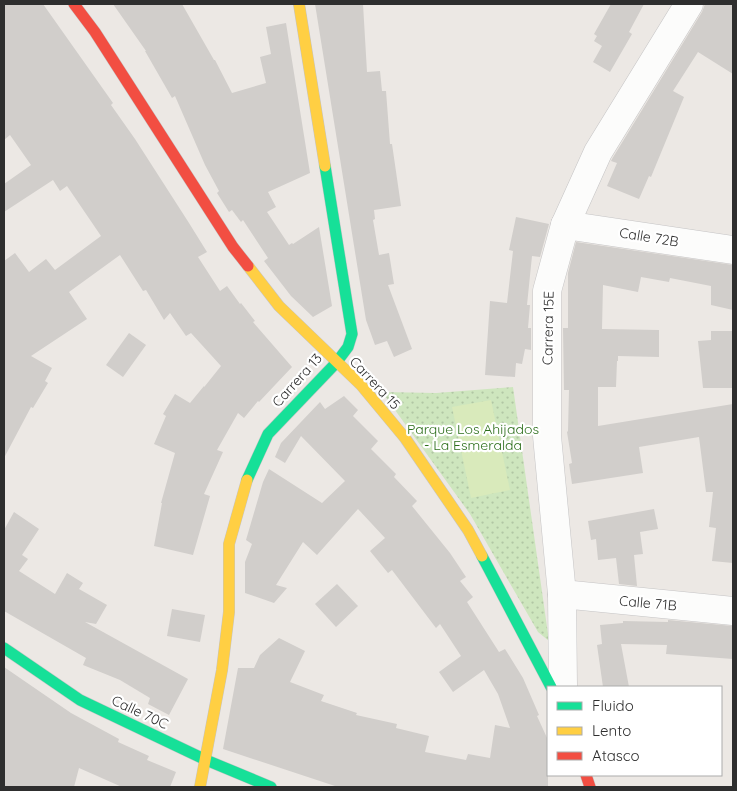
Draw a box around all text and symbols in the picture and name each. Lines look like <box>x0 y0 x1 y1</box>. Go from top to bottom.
street label: Calle 72B <box>618 223 680 251</box>
street label: Carrera 15E <box>538 291 558 365</box>
street label: Carrera 13 <box>268 349 326 411</box>
street label: Carrera 15 <box>346 353 404 413</box>
park label: Parque Los Ahijados - La Esmeralda <box>407 420 539 454</box>
street label: Calle 71B <box>618 592 678 614</box>
legend <box>547 686 722 776</box>
street label: Calle 70C <box>109 691 171 733</box>
text: Fluido <box>592 696 634 715</box>
text: Lento <box>592 721 631 740</box>
text: Atasco <box>592 746 640 765</box>

